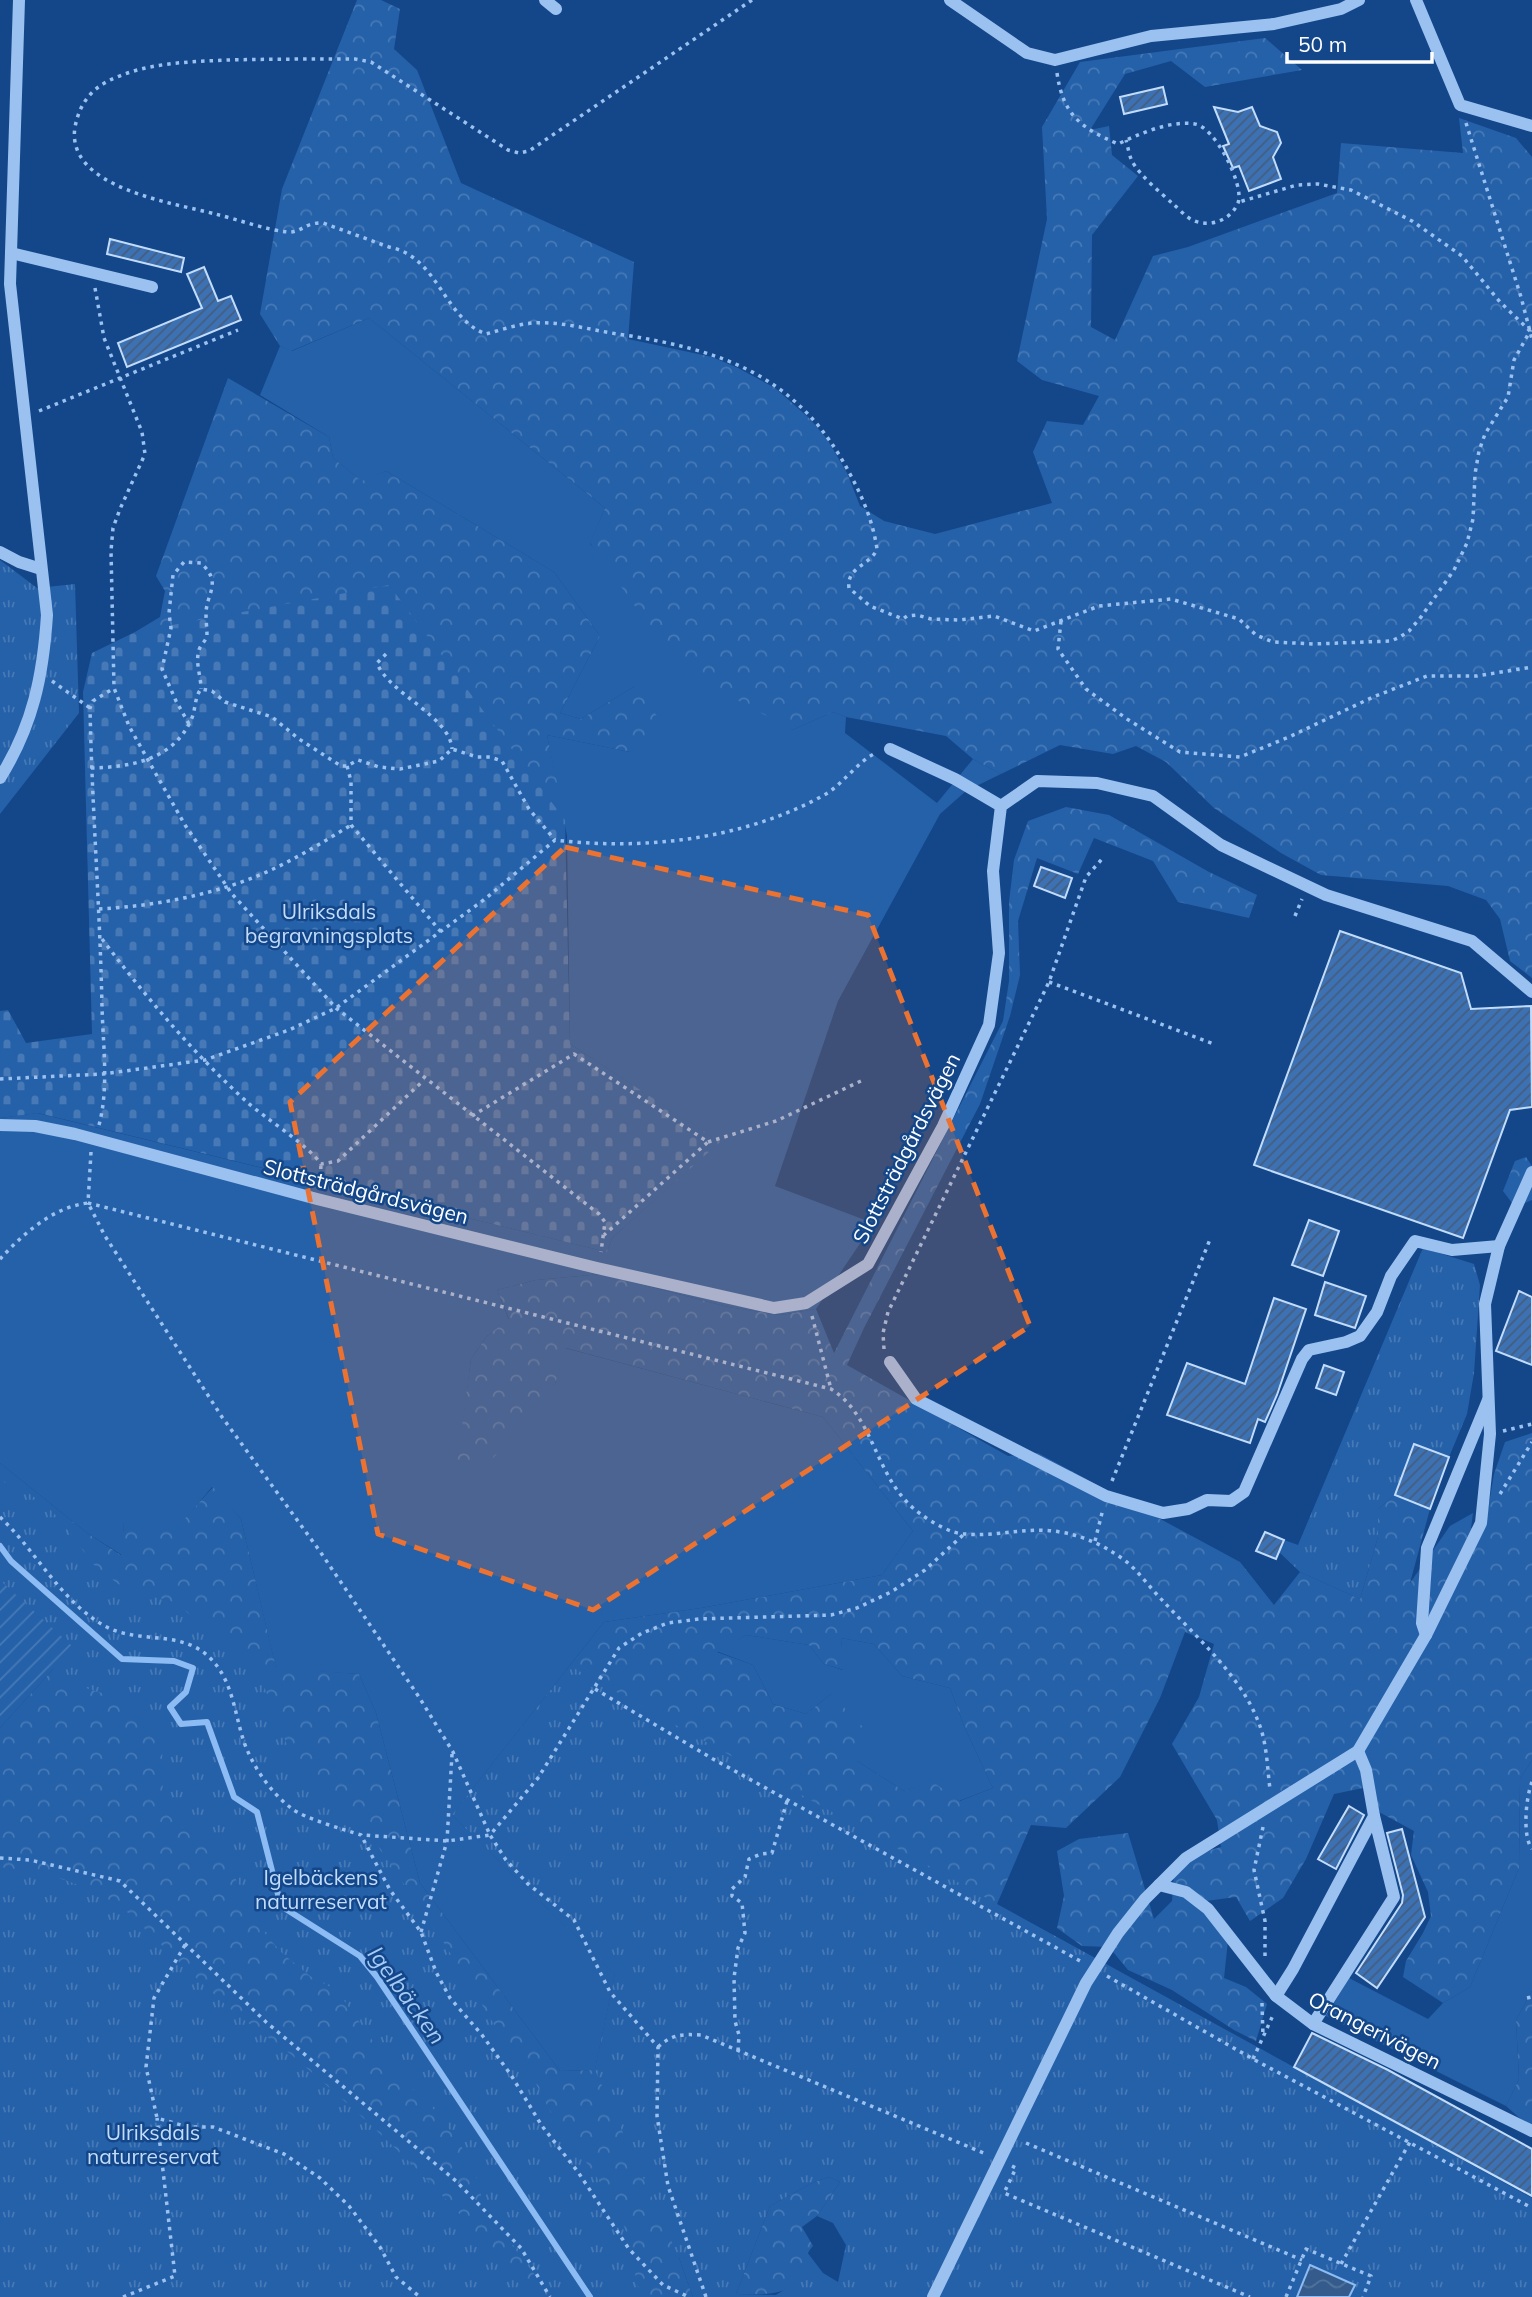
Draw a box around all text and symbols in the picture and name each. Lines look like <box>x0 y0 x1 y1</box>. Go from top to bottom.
scale bar <box>1287 21 1432 65</box>
text: 50 m <box>1298 31 1347 57</box>
park label: Ulriksdals begravningsplats <box>245 898 413 948</box>
street label: Slottsträdgårdsvägen <box>847 1048 965 1248</box>
street label: Slottsträdgårdsvägen <box>261 1153 471 1229</box>
park label: Igelbäckens naturreservat <box>255 1864 387 1914</box>
water label: Igelbäcken <box>362 1940 452 2050</box>
street label: Orangerivägen <box>1304 1985 1446 2075</box>
park label: Ulriksdals naturreservat <box>87 2119 219 2169</box>

